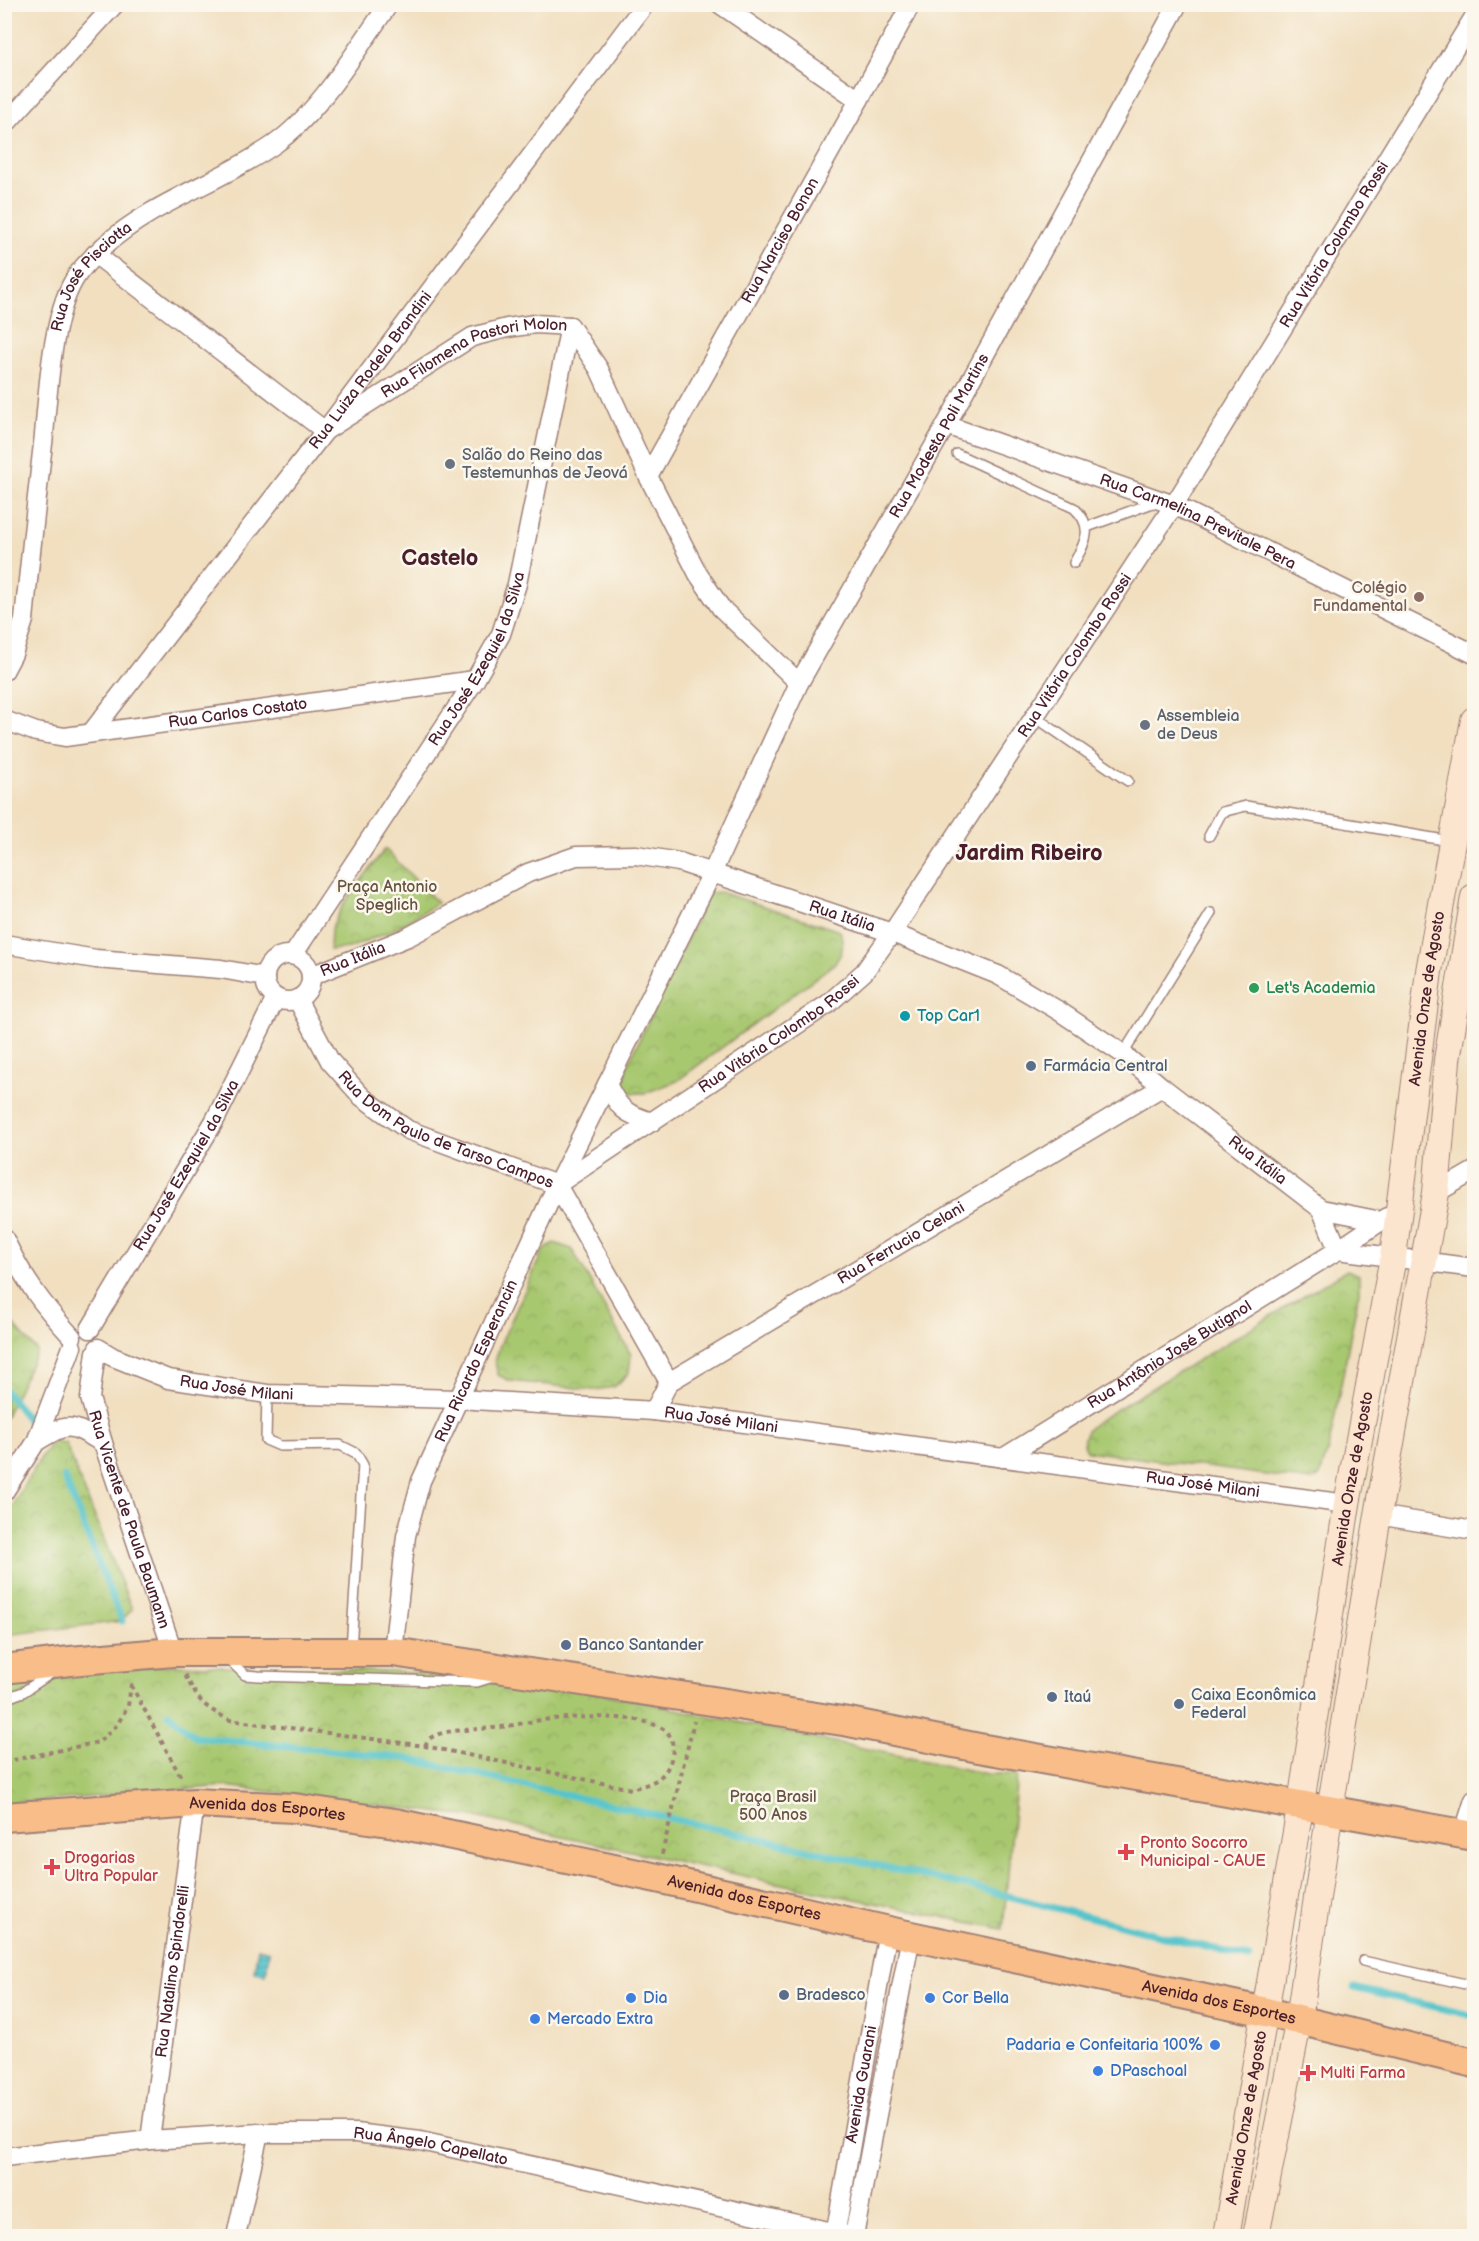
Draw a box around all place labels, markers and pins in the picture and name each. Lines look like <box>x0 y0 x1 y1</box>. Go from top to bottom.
place label: Salão do Reino das Testemunhas de Jeová <box>462 446 628 483</box>
marker: Salão do Reino das Testemunhas de Jeová <box>443 457 457 471</box>
place label: Colégio Fundamental <box>1313 579 1407 616</box>
marker: Colégio Fundamental <box>1412 590 1426 604</box>
place label: Assembleia de Deus <box>1157 707 1240 744</box>
marker: Assembleia de Deus <box>1138 718 1152 732</box>
place label: Let's Academia <box>1266 979 1376 998</box>
marker: Let's Academia <box>1247 981 1261 995</box>
place label: Top Car1 <box>917 1007 980 1026</box>
marker: Top Car1 <box>898 1009 912 1023</box>
place label: Farmácia Central <box>1043 1057 1168 1076</box>
marker: Farmácia Central <box>1024 1059 1038 1073</box>
place label: Banco Santander <box>578 1636 704 1655</box>
marker: Banco Santander <box>559 1638 573 1652</box>
place label: Caixa Econômica Federal <box>1191 1686 1316 1723</box>
place label: Itaú <box>1064 1688 1091 1707</box>
marker: Itaú <box>1045 1690 1059 1704</box>
marker: Caixa Econômica Federal <box>1172 1697 1186 1711</box>
place label: Pronto Socorro Municipal - CAUE <box>1140 1834 1266 1871</box>
marker: Pronto Socorro Municipal - CAUE <box>1117 1843 1135 1861</box>
place label: Drogarias Ultra Popular <box>64 1849 158 1886</box>
marker: Drogarias Ultra Popular <box>45 1860 59 1874</box>
place label: Bradesco <box>796 1986 866 2005</box>
marker: Bradesco <box>777 1988 791 2002</box>
place label: Dia <box>643 1989 667 2008</box>
place label: Cor Bella <box>942 1989 1009 2008</box>
marker: Dia <box>624 1991 638 2005</box>
marker: Cor Bella <box>923 1991 937 2005</box>
place label: Mercado Extra <box>547 2010 653 2029</box>
marker: Mercado Extra <box>528 2012 542 2026</box>
place label: Padaria e Confeitaria 100% <box>1006 2036 1203 2055</box>
marker: Padaria e Confeitaria 100% <box>1208 2038 1222 2052</box>
place label: DPaschoal <box>1110 2062 1187 2081</box>
marker: DPaschoal <box>1091 2064 1105 2078</box>
place label: Multi Farma <box>1320 2064 1405 2083</box>
marker: Multi Farma <box>1301 2066 1315 2080</box>

